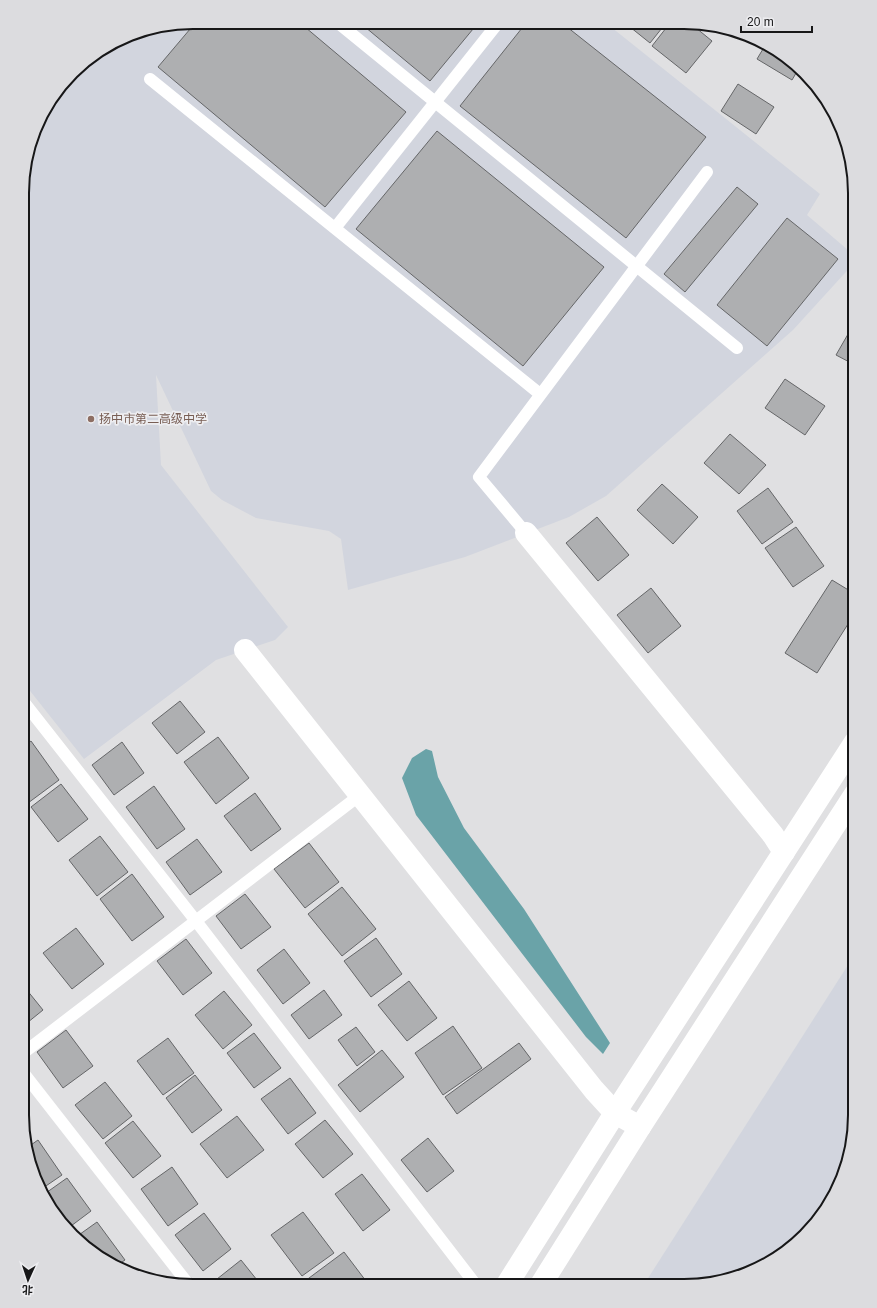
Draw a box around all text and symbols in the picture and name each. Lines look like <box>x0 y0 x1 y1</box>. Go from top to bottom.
scale bar <box>741 8 812 34</box>
text: 20 m <box>747 15 774 29</box>
place label: 扬中市第二高级中学 <box>99 412 207 426</box>
marker: 扬中市第二高级中学 <box>86 414 96 424</box>
north arrow <box>8 1260 48 1300</box>
text: 北 <box>22 1284 33 1296</box>

